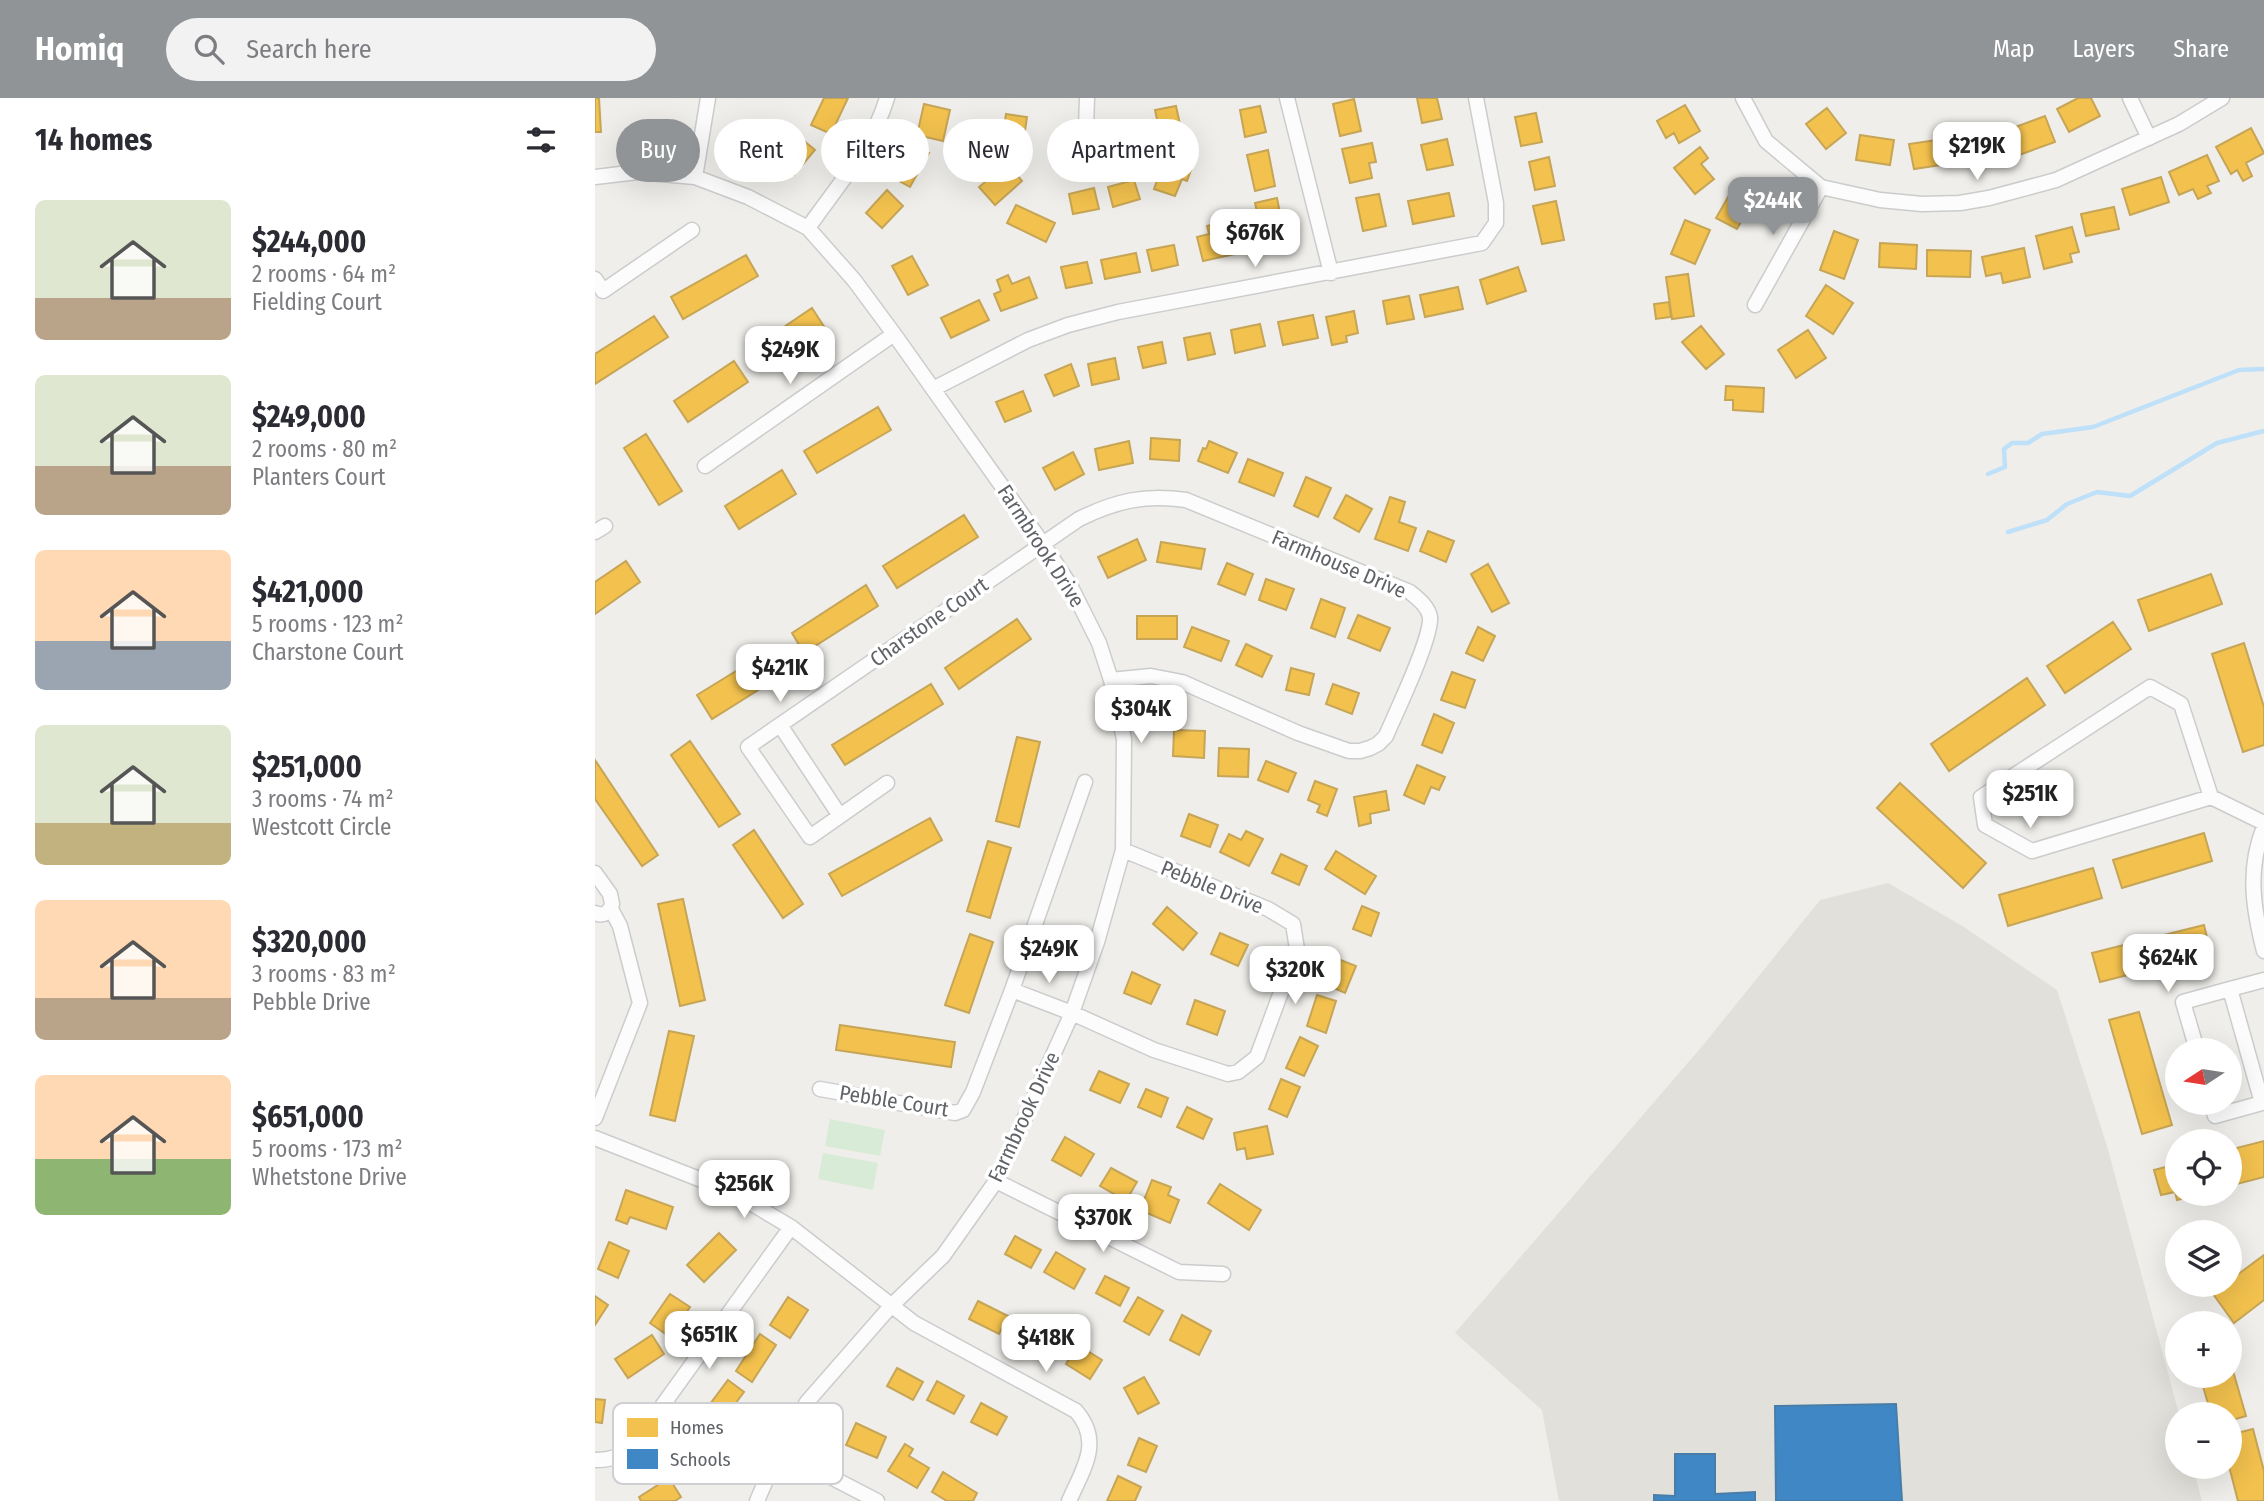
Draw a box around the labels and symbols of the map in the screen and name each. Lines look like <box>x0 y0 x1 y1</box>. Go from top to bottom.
pin: $219K <box>1928 122 2026 182</box>
pin: $244K <box>1724 178 1822 237</box>
pin: $676K <box>1206 209 1304 269</box>
pin: $249K <box>741 327 839 386</box>
street label: Farmbrook Drive <box>992 480 1090 612</box>
street label: Farmhouse Drive <box>1268 524 1410 604</box>
street label: Charstone Court <box>865 572 993 672</box>
pin: $421K <box>731 644 829 704</box>
pin: $304K <box>1092 686 1190 745</box>
pin: $251K <box>1981 770 2079 830</box>
street label: Pebble Drive <box>1157 855 1267 919</box>
pin: $249K <box>1000 926 1098 985</box>
pin: $624K <box>2119 934 2217 994</box>
pin: $320K <box>1246 946 1344 1006</box>
north arrow <box>2165 1038 2242 1115</box>
street label: Farmbrook Drive <box>982 1048 1066 1186</box>
street label: Pebble Court <box>837 1080 951 1122</box>
pin: $256K <box>695 1160 793 1220</box>
pin: $370K <box>1054 1194 1152 1254</box>
pin: $651K <box>660 1312 758 1371</box>
pin: $418K <box>997 1314 1095 1374</box>
legend <box>613 1403 843 1484</box>
text: Homes <box>670 1416 724 1439</box>
text: Schools <box>670 1448 731 1471</box>

